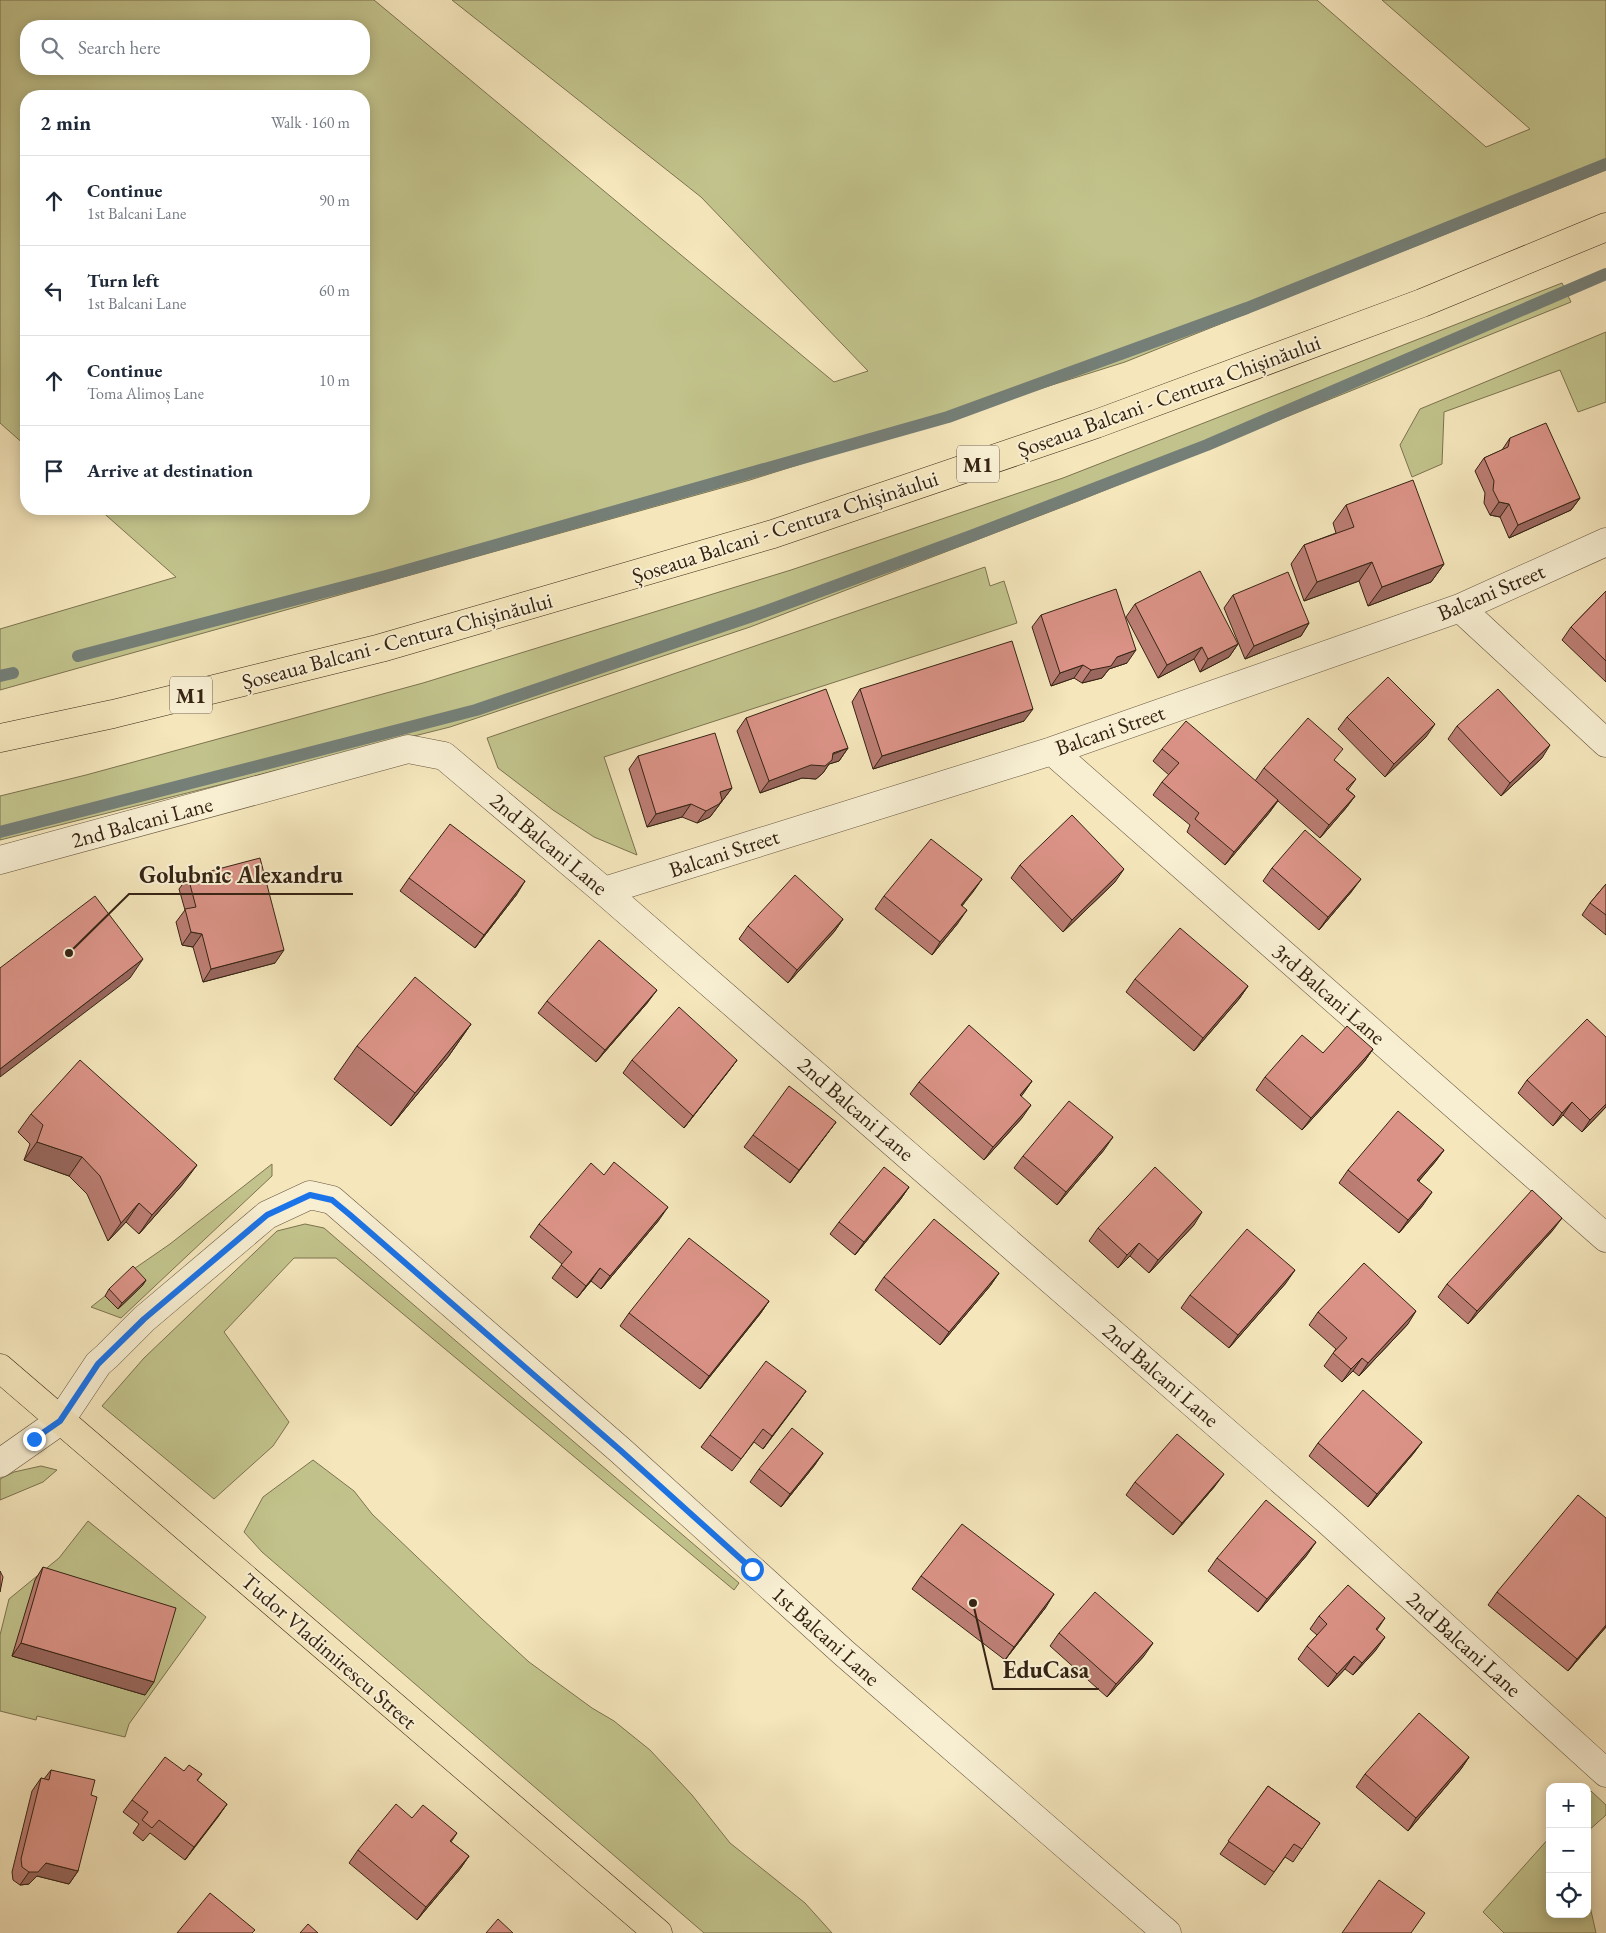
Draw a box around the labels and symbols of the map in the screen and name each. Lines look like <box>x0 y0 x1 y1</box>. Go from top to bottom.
street label: Șoseaua Balcani - Centura Chișinăului <box>1013 328 1325 464</box>
road number: M1 <box>957 446 999 482</box>
street label: Șoseaua Balcani - Centura Chișinăului <box>628 464 942 590</box>
street label: Balcani Street <box>1433 556 1549 628</box>
street label: Șoseaua Balcani - Centura Chișinăului <box>238 586 556 696</box>
road number: M1 <box>170 676 212 714</box>
street label: Balcani Street <box>1051 698 1169 762</box>
street label: 2nd Balcani Lane <box>484 786 614 902</box>
street label: 2nd Balcani Lane <box>68 789 216 855</box>
street label: Balcani Street <box>665 822 783 884</box>
callout: Golubnic Alexandru <box>129 855 353 894</box>
text: Golubnic Alexandru <box>139 859 344 890</box>
street label: 3rd Balcani Lane <box>1266 937 1392 1051</box>
street label: 2nd Balcani Lane <box>792 1050 921 1168</box>
street label: 2nd Balcani Lane <box>1097 1316 1226 1434</box>
route end <box>23 1428 46 1451</box>
route start <box>741 1558 764 1581</box>
street label: Tudor Vladimirescu Street <box>235 1566 423 1736</box>
street label: 1st Balcani Lane <box>766 1580 887 1693</box>
street label: 2nd Balcani Lane <box>1400 1585 1528 1704</box>
callout: EduCasa <box>993 1650 1099 1689</box>
text: EduCasa <box>1003 1654 1090 1685</box>

